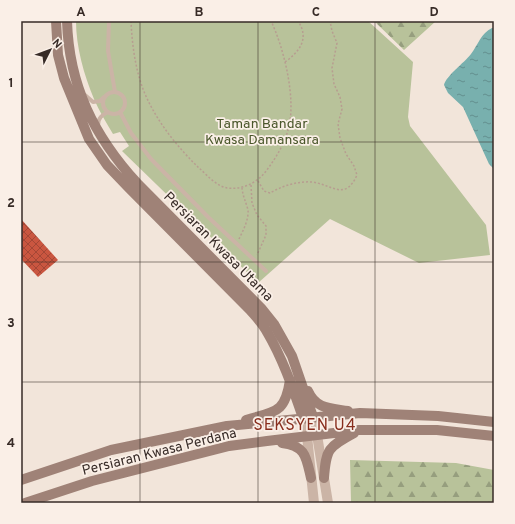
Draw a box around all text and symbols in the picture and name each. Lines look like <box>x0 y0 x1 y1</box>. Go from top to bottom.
text: A <box>76 5 86 21</box>
text: B <box>195 5 204 21</box>
text: C <box>312 5 320 21</box>
text: D <box>429 5 439 21</box>
north arrow <box>30 30 70 70</box>
text: N <box>49 36 65 52</box>
text: 1 <box>8 76 14 92</box>
park label: Taman Bandar Kwasa Damansara <box>205 116 319 149</box>
street label: Persiaran Kwasa Utama <box>160 189 276 305</box>
text: 2 <box>7 196 15 212</box>
text: 3 <box>7 316 15 332</box>
district label: SEKSYEN U4 <box>253 416 357 436</box>
street label: Persiaran Kwasa Perdana <box>80 425 238 480</box>
text: 4 <box>7 436 15 452</box>

